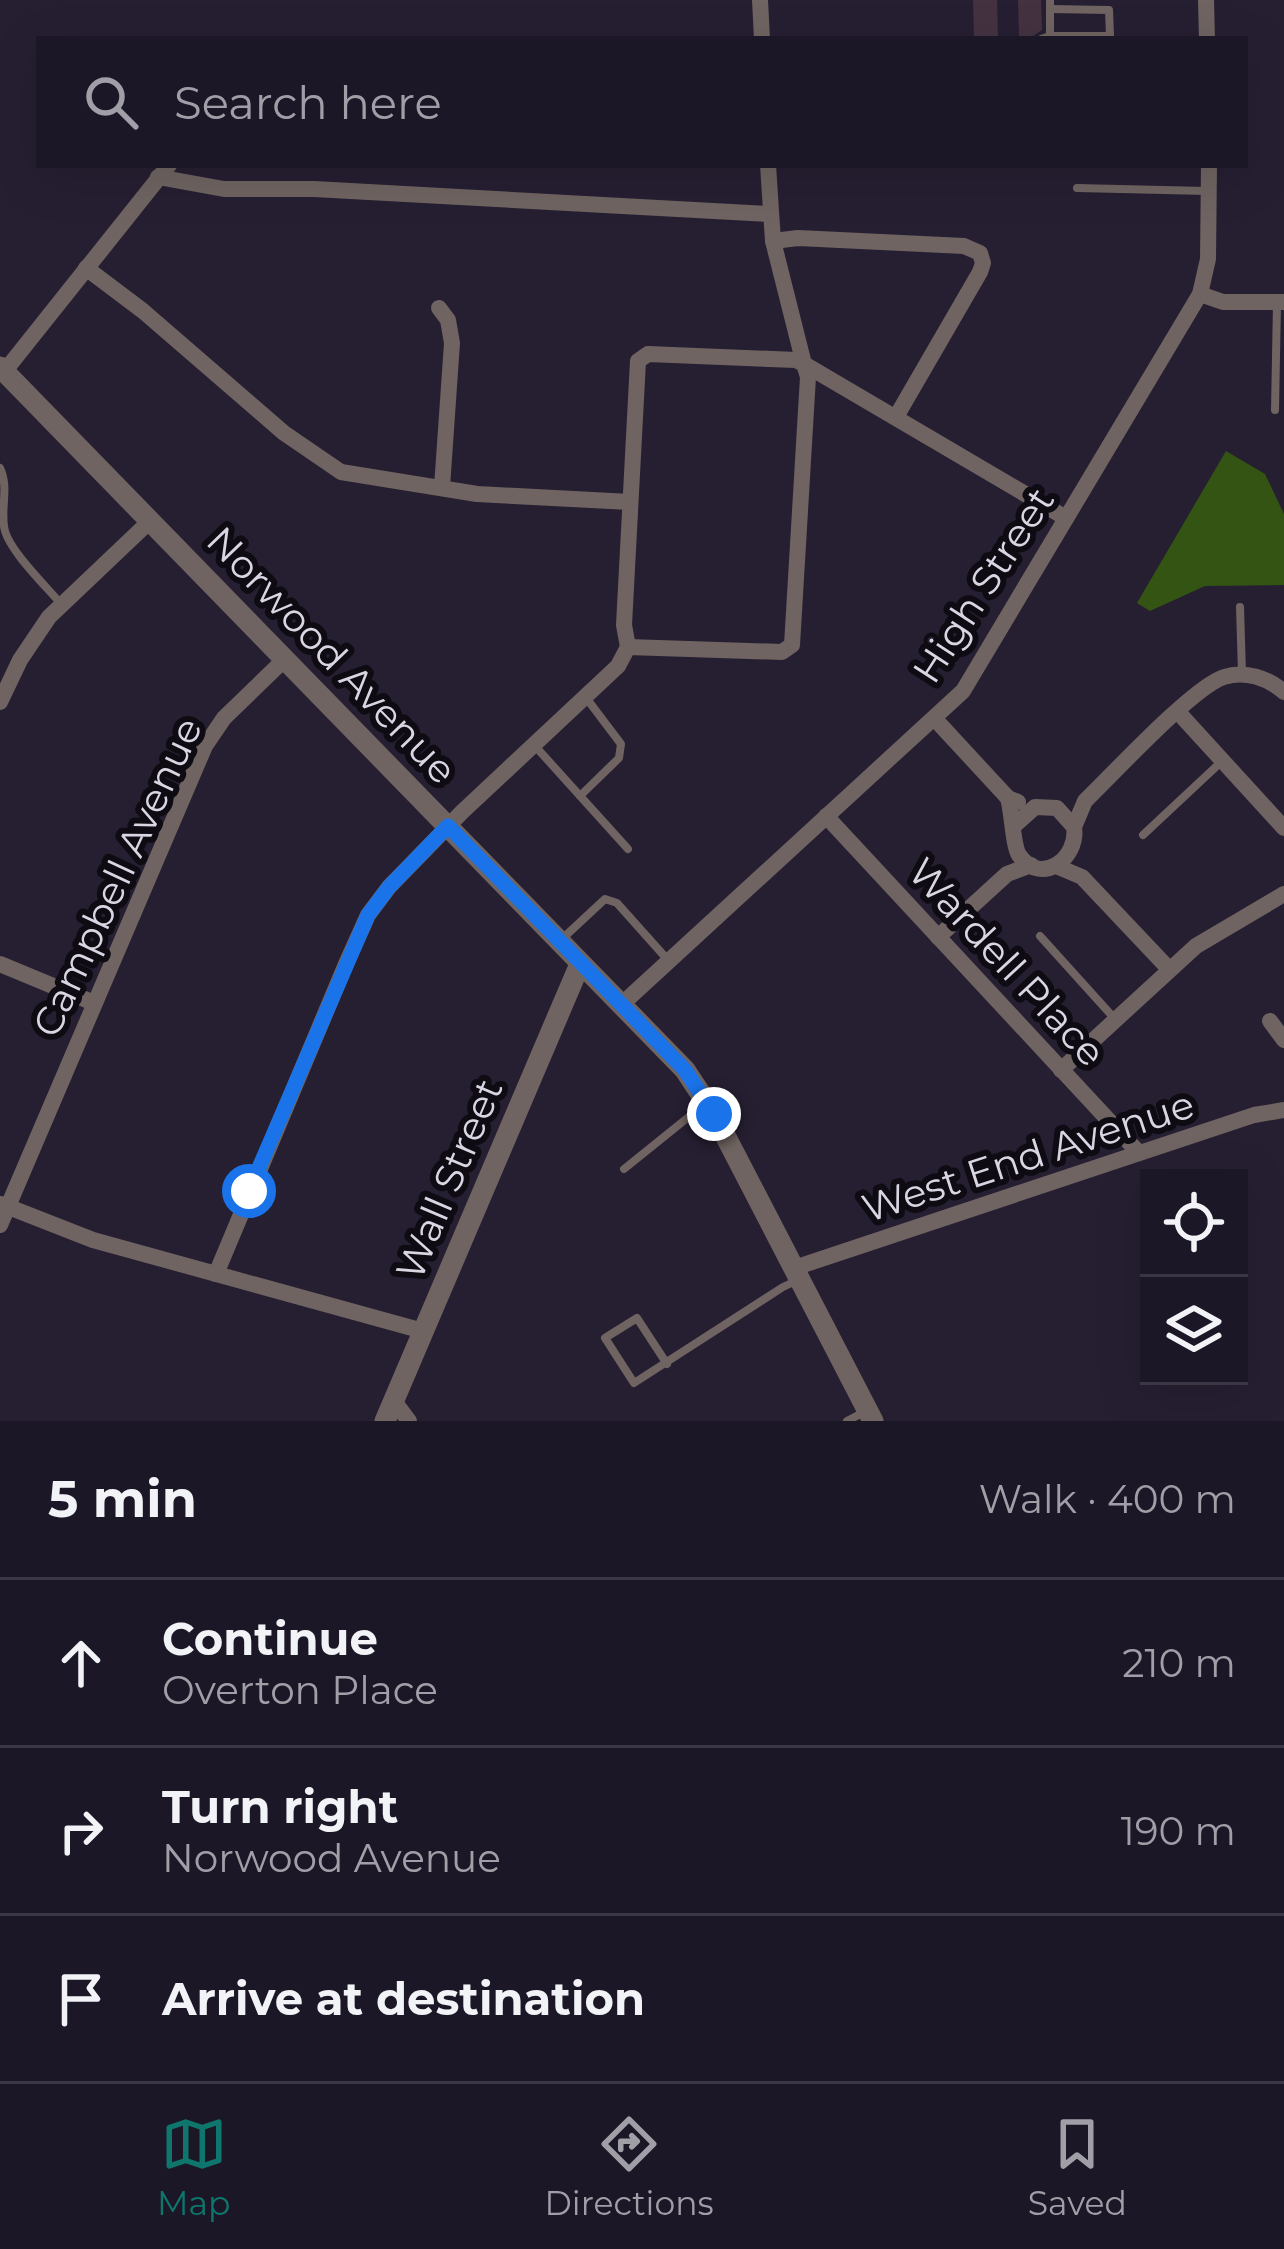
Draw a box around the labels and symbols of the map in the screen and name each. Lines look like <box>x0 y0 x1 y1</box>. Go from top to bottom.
street label: High Street <box>902 478 1064 692</box>
street label: Norwood Avenue <box>197 516 467 794</box>
street label: Campbell Avenue <box>22 710 212 1044</box>
street label: Wardell Place <box>898 848 1116 1076</box>
street label: Wall Street <box>385 1071 513 1287</box>
street label: West End Avenue <box>856 1080 1200 1232</box>
route end <box>687 1087 741 1141</box>
route start <box>222 1164 276 1218</box>

